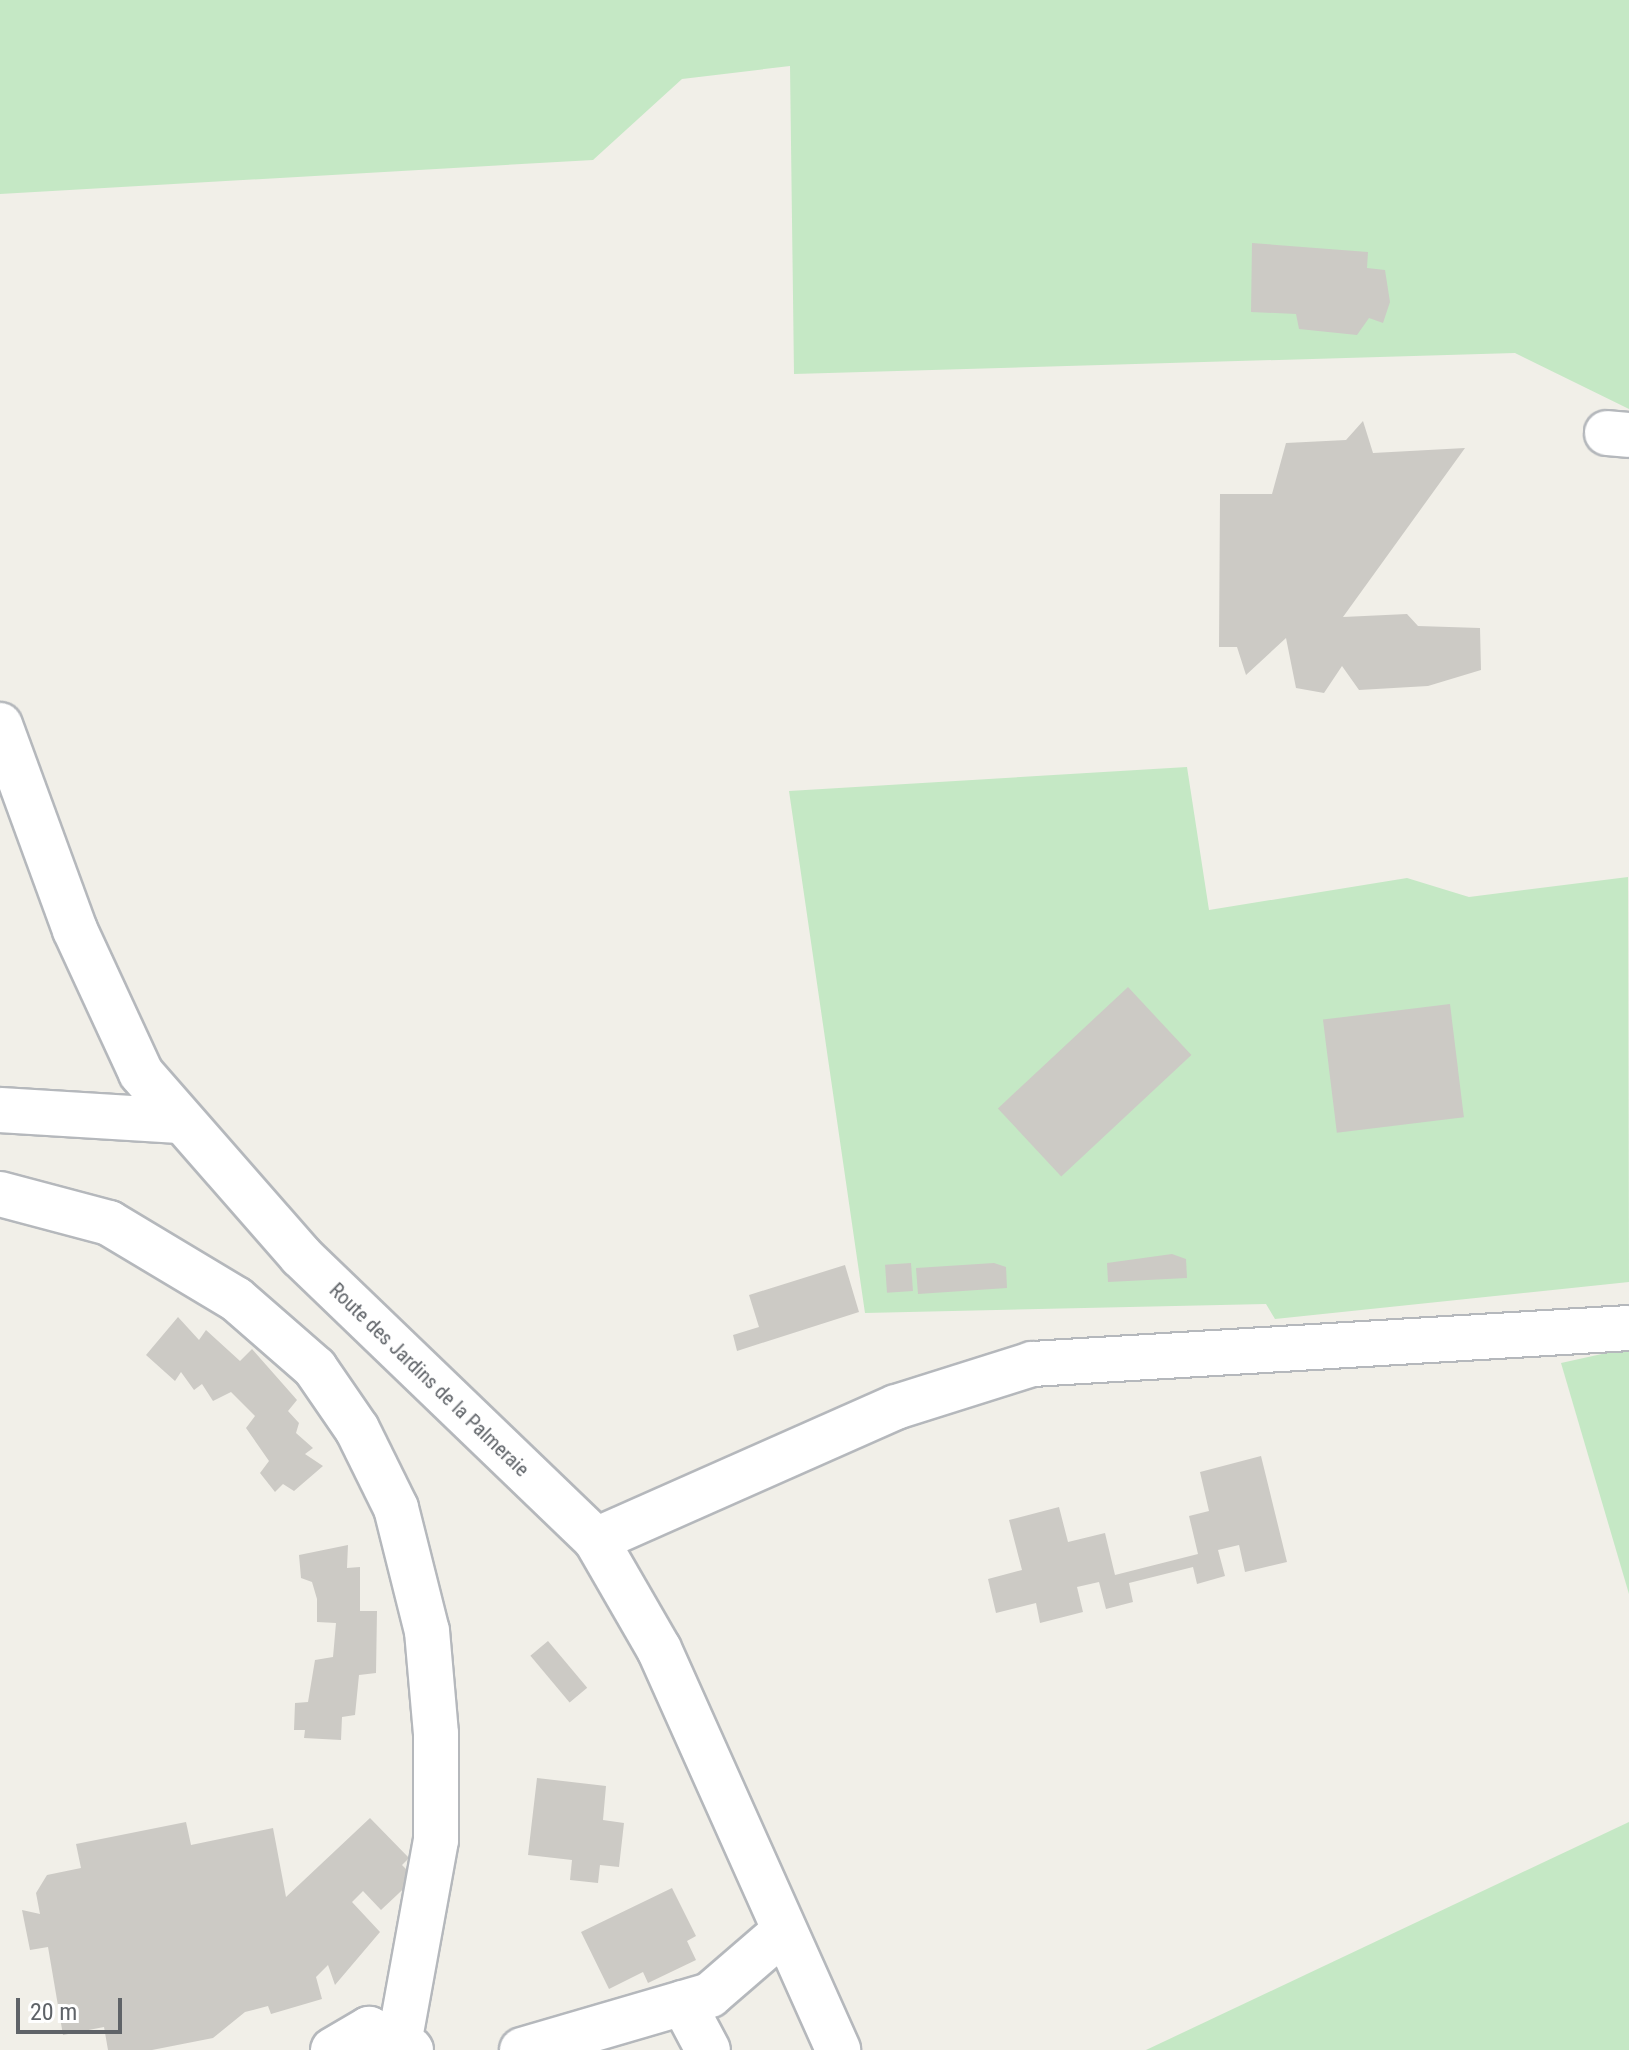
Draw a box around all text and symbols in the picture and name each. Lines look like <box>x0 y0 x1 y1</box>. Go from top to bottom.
street label: Route des Jardins de la Palmeraie <box>324 1278 534 1482</box>
scale bar <box>20 1982 126 2032</box>
text: 20 m <box>30 1998 77 2026</box>

